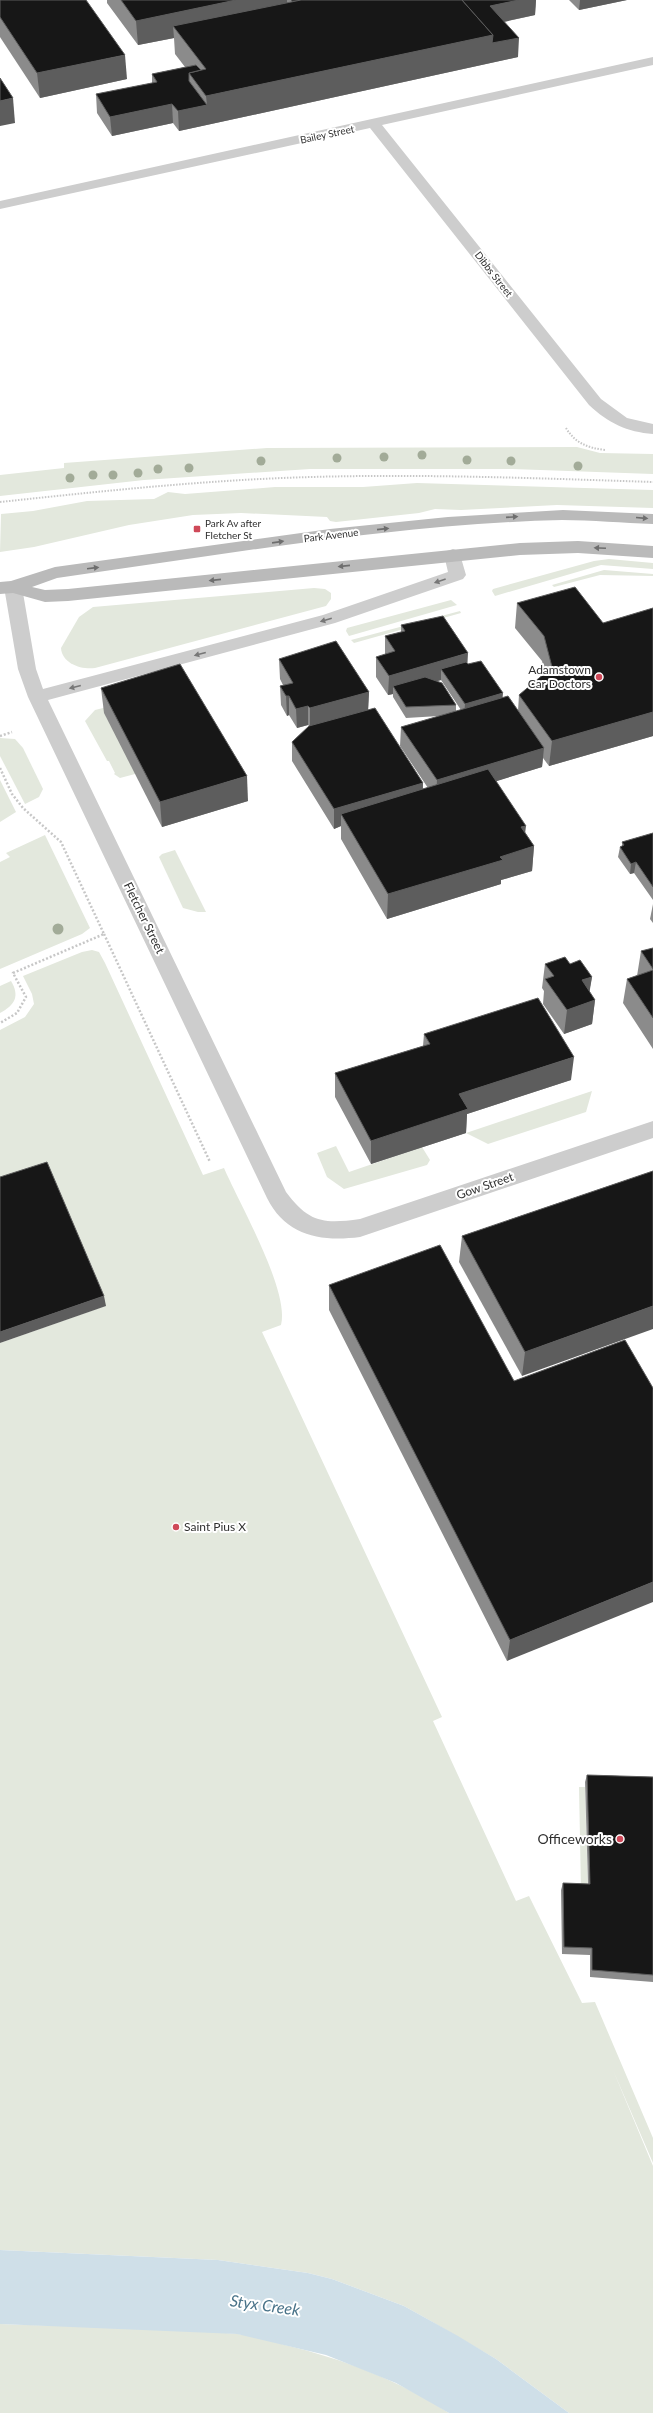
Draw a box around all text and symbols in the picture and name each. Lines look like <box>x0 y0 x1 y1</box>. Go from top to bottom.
street label: Bailey Street <box>299 122 356 146</box>
street label: Dibbs Street <box>473 249 516 299</box>
one-way arrow <box>506 514 518 521</box>
one-way arrow <box>636 515 648 522</box>
place label: Park Av after Fletcher St <box>205 517 262 541</box>
marker: Park Av after Fletcher St <box>192 524 202 534</box>
one-way arrow <box>377 525 389 532</box>
street label: Park Avenue <box>303 526 359 544</box>
one-way arrow <box>271 539 284 545</box>
one-way arrow <box>594 545 606 552</box>
one-way arrow <box>338 563 350 569</box>
one-way arrow <box>87 565 99 571</box>
one-way arrow <box>209 577 221 583</box>
one-way arrow <box>434 578 446 584</box>
one-way arrow <box>319 617 331 623</box>
one-way arrow <box>194 651 206 657</box>
place label: Adamstown Car Doctors <box>528 662 591 691</box>
marker: Adamstown Car Doctors <box>594 672 604 682</box>
one-way arrow <box>68 684 80 690</box>
street label: Fletcher Street <box>121 880 169 957</box>
street label: Gow Street <box>454 1169 516 1202</box>
place label: Saint Pius X <box>184 1519 246 1534</box>
marker: Saint Pius X <box>171 1522 181 1532</box>
place label: Officeworks <box>537 1830 612 1847</box>
marker: Officeworks <box>615 1834 625 1844</box>
water label: Styx Creek <box>229 2290 302 2319</box>

